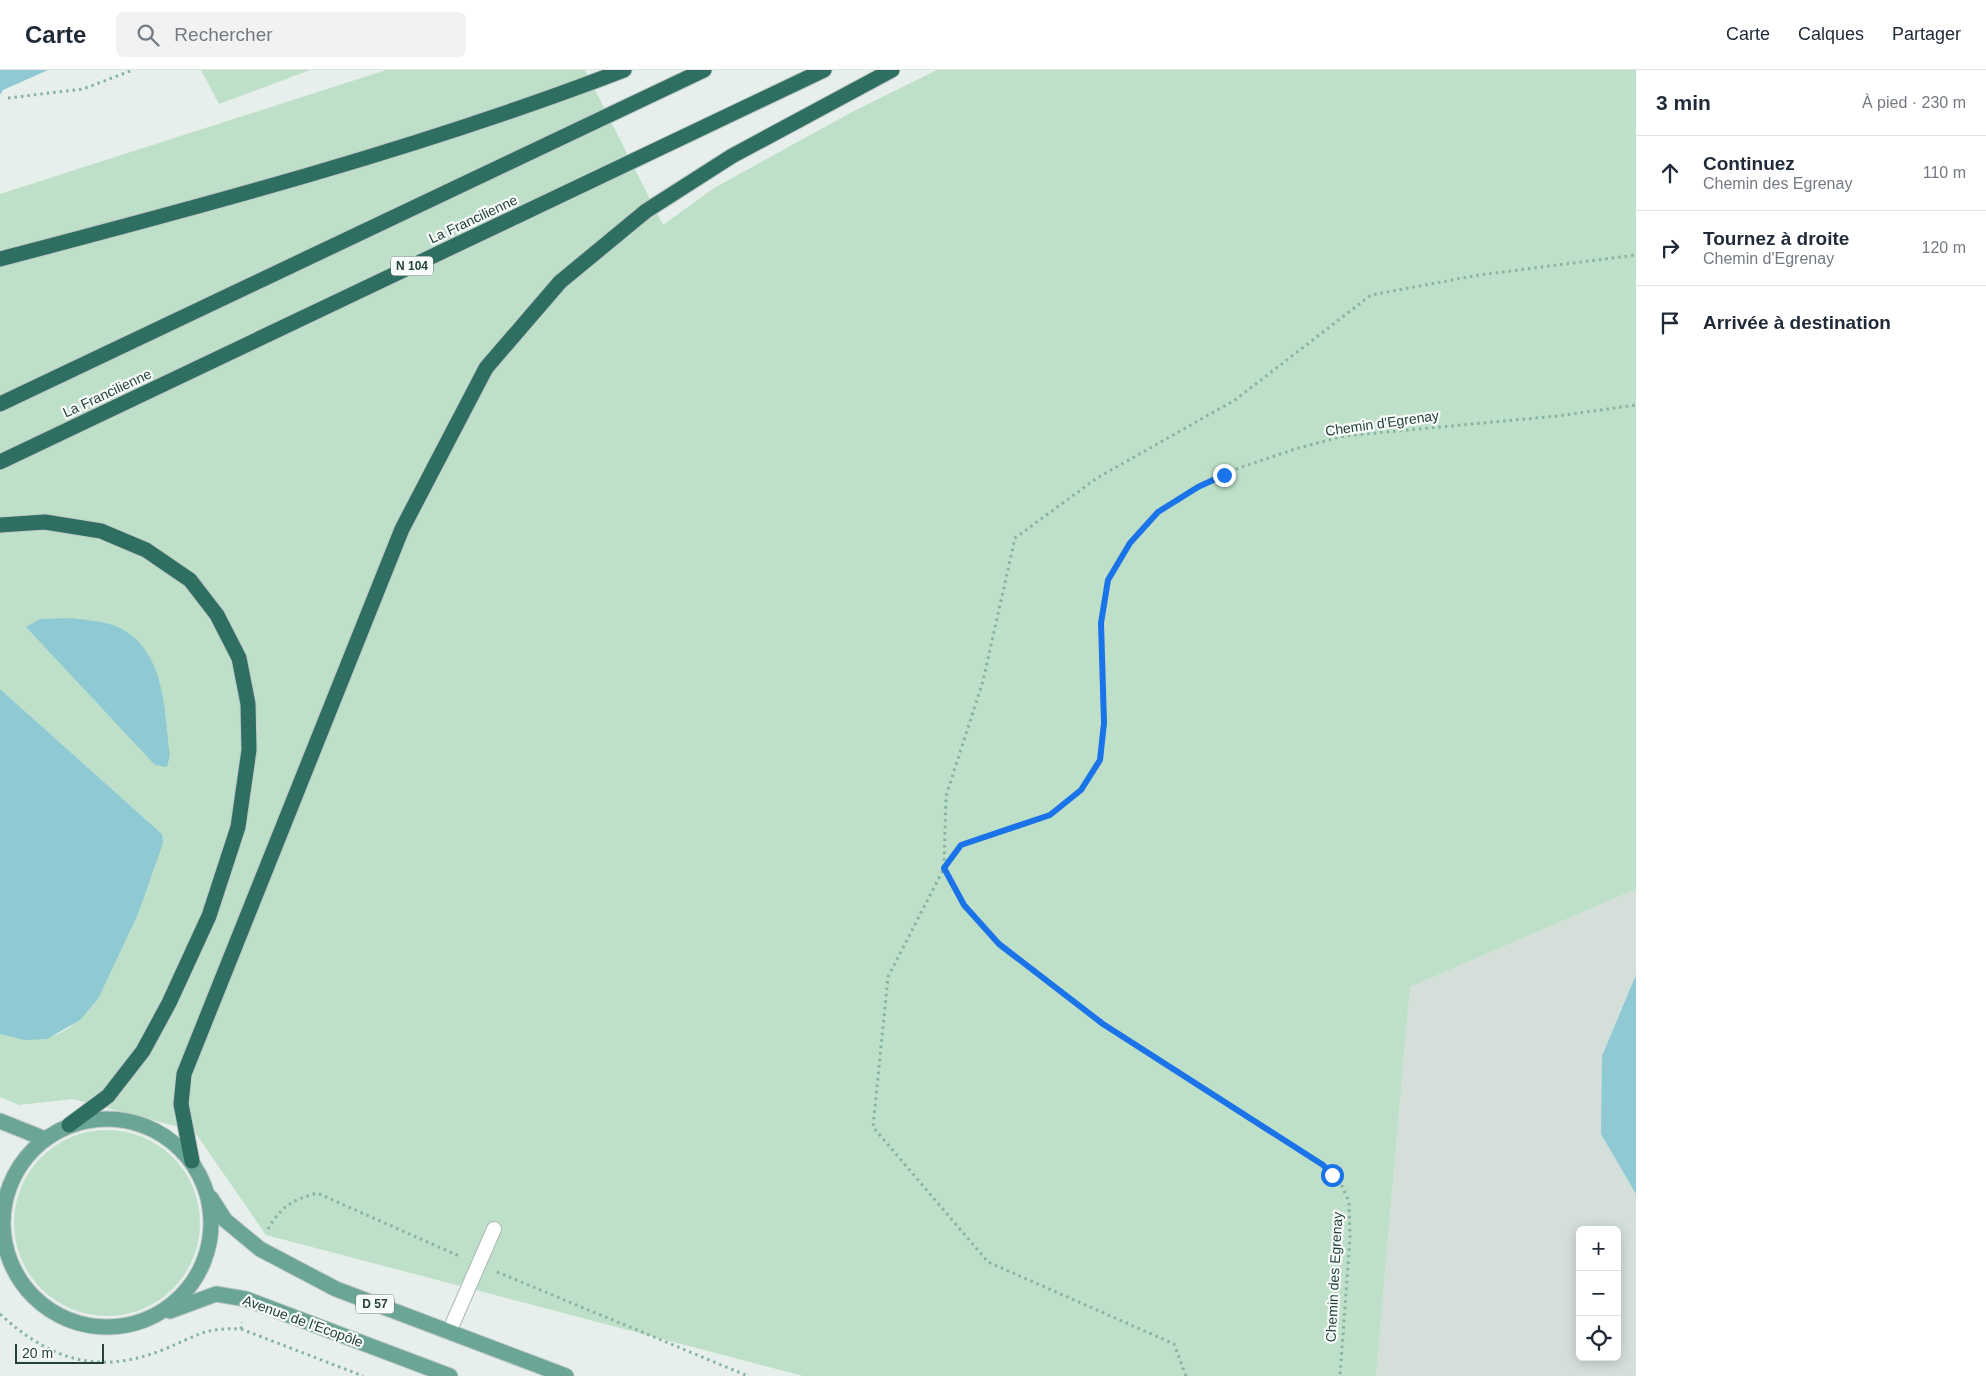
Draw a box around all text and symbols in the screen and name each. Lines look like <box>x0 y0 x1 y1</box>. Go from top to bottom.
search box <box>116 12 466 57</box>
text: Carte <box>25 21 86 48</box>
icon: search <box>134 21 162 49</box>
text: Rechercher <box>174 24 273 45</box>
text: Carte <box>1726 24 1770 44</box>
text: Calques <box>1798 24 1864 44</box>
text: Partager <box>1892 24 1961 44</box>
text: 3 min <box>1656 91 1711 114</box>
text: À pied · 230 m <box>1862 94 1966 111</box>
text: Continuez <box>1703 153 1795 174</box>
icon: ahead <box>1656 159 1684 187</box>
text: 110 m <box>1923 164 1966 181</box>
text: Chemin des Egrenay <box>1703 175 1852 192</box>
street label: La Francilienne <box>426 191 520 246</box>
text: Tournez à droite <box>1703 228 1849 249</box>
icon: right <box>1656 234 1684 262</box>
text: 120 m <box>1922 239 1966 256</box>
text: Chemin d'Egrenay <box>1703 250 1834 267</box>
road number: N 104 <box>391 257 433 276</box>
icon: arrive <box>1656 309 1684 337</box>
text: Arrivée à destination <box>1703 312 1891 333</box>
street label: La Francilienne <box>60 365 154 420</box>
street label: Chemin d'Egrenay <box>1324 407 1440 439</box>
route end <box>1213 464 1236 487</box>
route start <box>1321 1164 1344 1187</box>
street label: Chemin des Egrenay <box>1323 1211 1345 1343</box>
map controls <box>1576 1226 1621 1361</box>
button: + <box>1576 1226 1621 1271</box>
button: − <box>1576 1271 1621 1316</box>
street label: Avenue de l'Ecopôle <box>241 1292 366 1350</box>
road number: D 57 <box>356 1294 394 1314</box>
button: locate <box>1576 1316 1621 1361</box>
scale bar <box>15 1341 104 1364</box>
text: 20 m <box>22 1345 53 1361</box>

